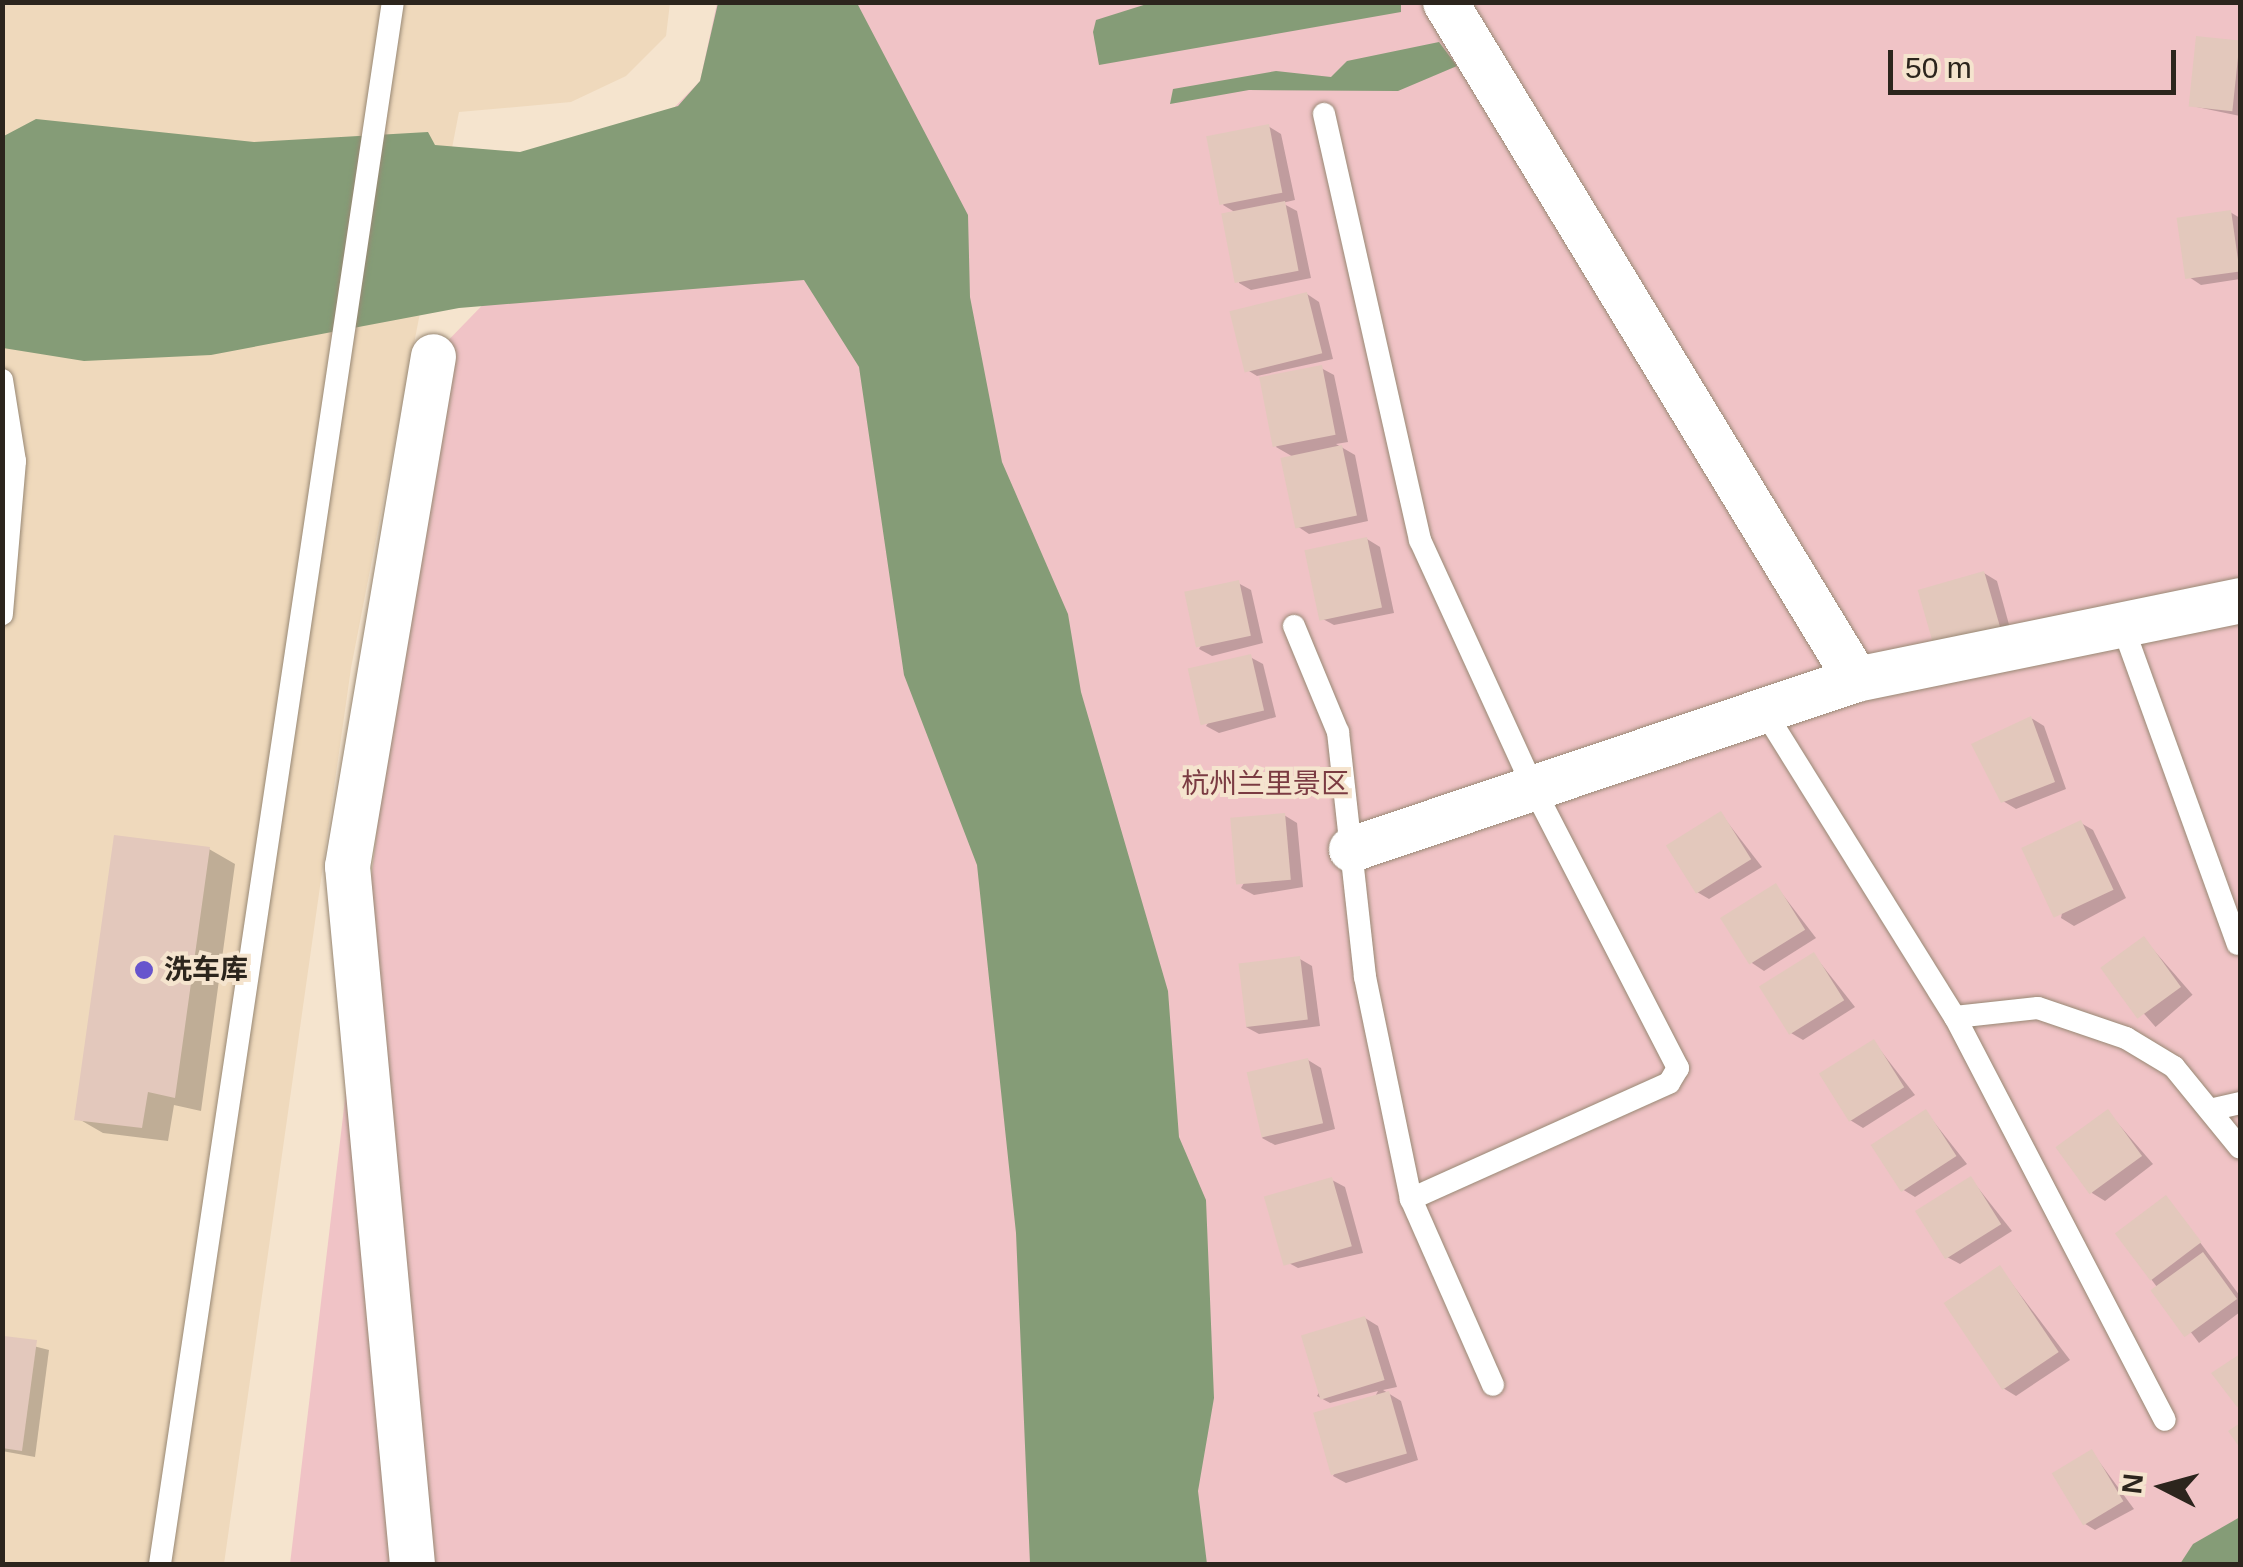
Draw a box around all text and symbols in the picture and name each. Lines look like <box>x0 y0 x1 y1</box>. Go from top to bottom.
scale bar <box>1893 30 2180 92</box>
text: 50 m <box>1905 51 1972 84</box>
park label: 杭州兰里景区 <box>1181 767 1349 801</box>
place label: 洗车库 <box>164 953 248 987</box>
marker: 洗车库 <box>133 959 155 981</box>
north arrow <box>2113 1437 2213 1537</box>
text: N <box>2116 1472 2149 1496</box>

